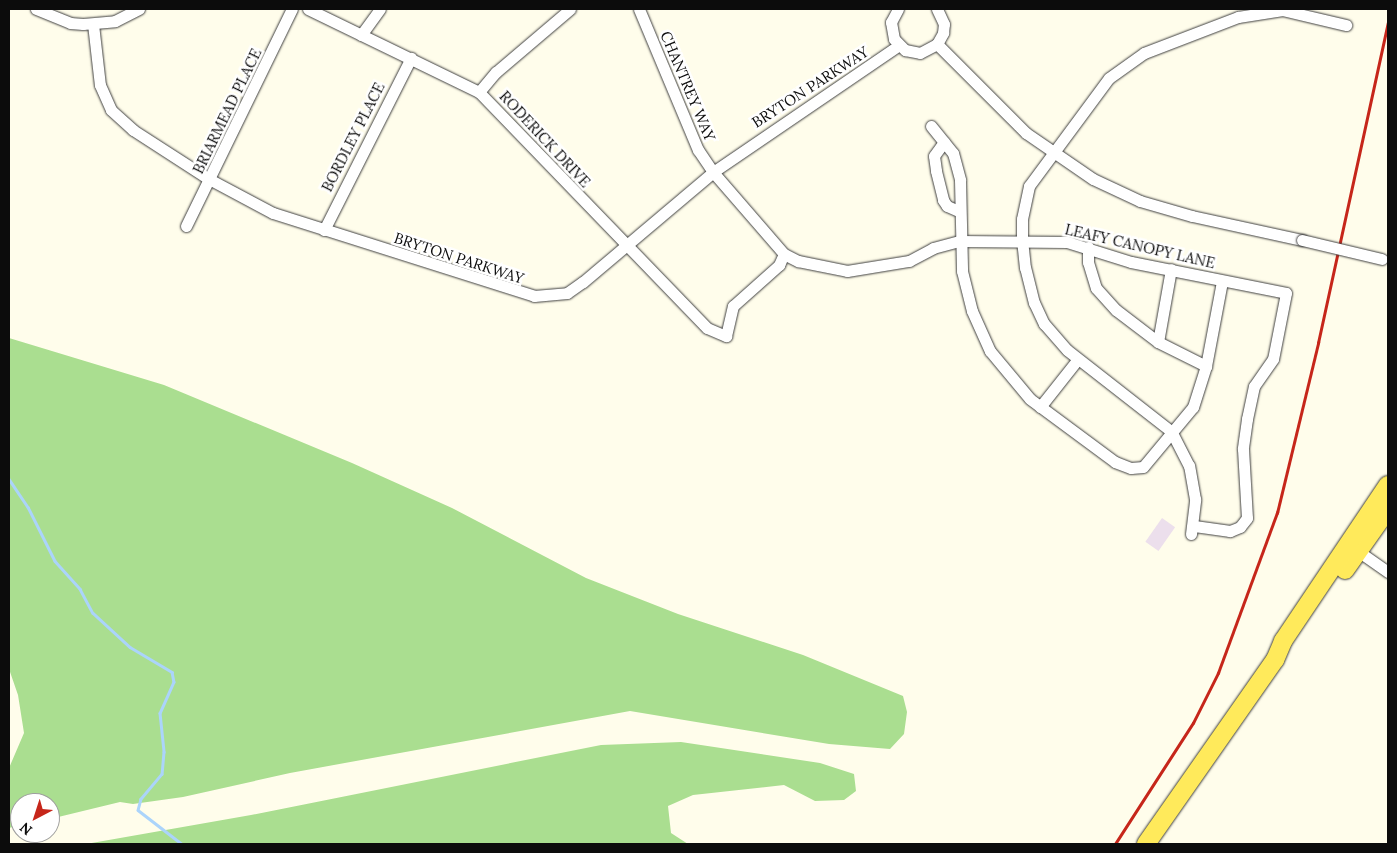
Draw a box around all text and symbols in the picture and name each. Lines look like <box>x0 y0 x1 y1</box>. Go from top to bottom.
street label: CHANTREY WAY <box>657 28 719 144</box>
street label: BRYTON PARKWAY <box>748 43 872 131</box>
street label: BRIARMEAD PLACE <box>189 45 265 177</box>
street label: BORDLEY PLACE <box>318 79 388 195</box>
street label: RODERICK DRIVE <box>496 87 594 191</box>
street label: LEAFY CANOPY LANE <box>1063 220 1217 272</box>
street label: BRYTON PARKWAY <box>392 229 526 287</box>
north arrow <box>10 793 60 843</box>
text: N <box>16 818 36 839</box>

